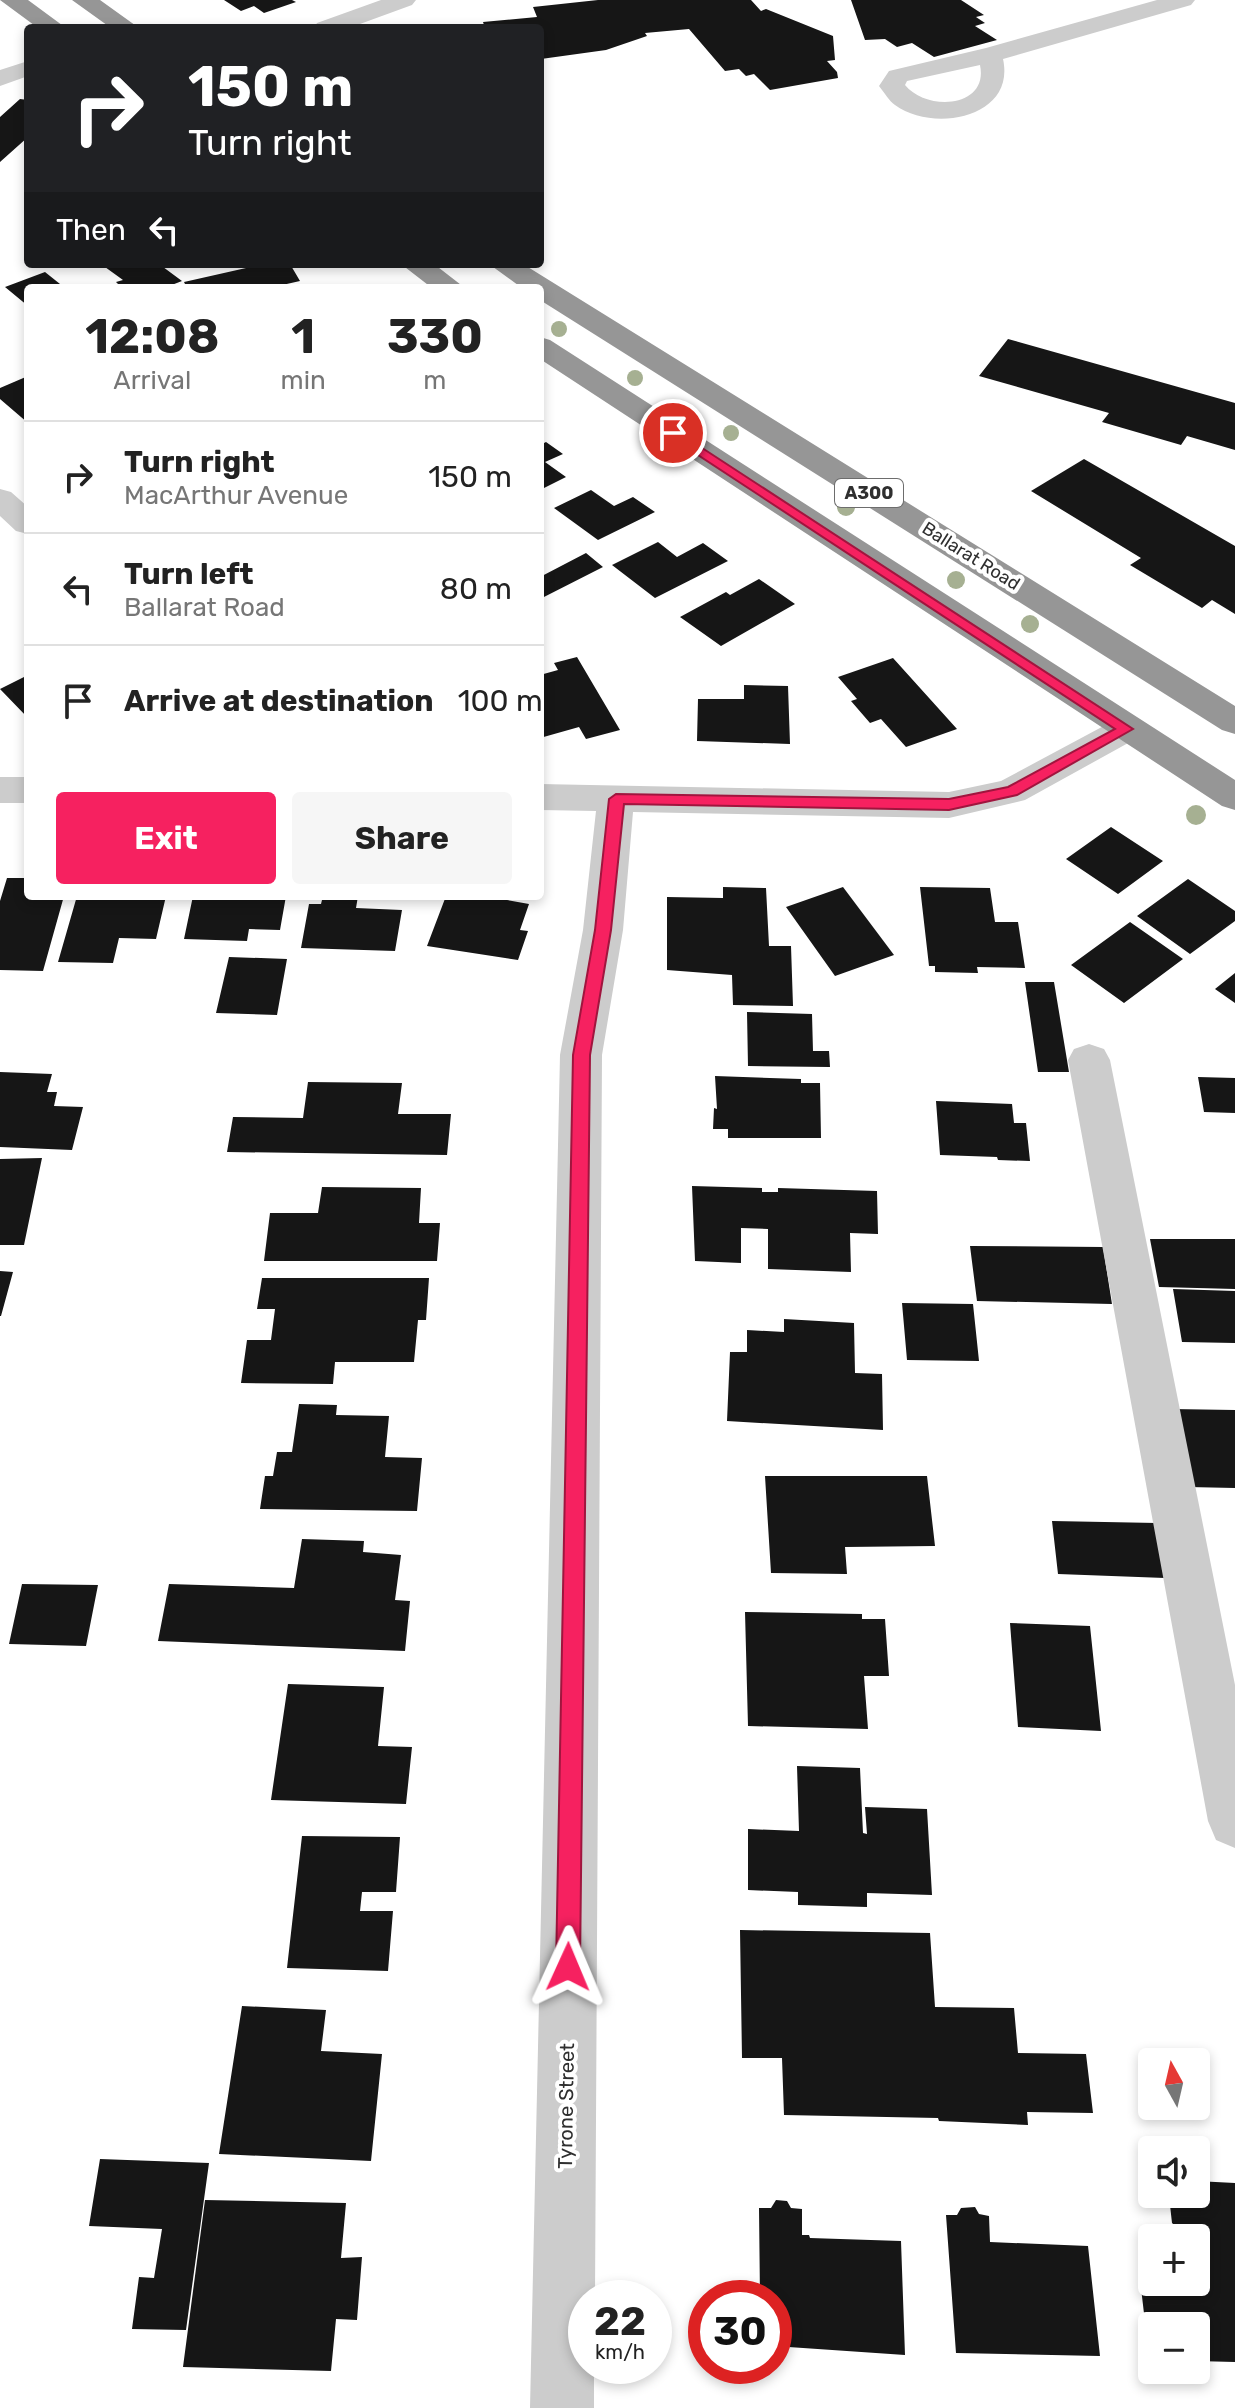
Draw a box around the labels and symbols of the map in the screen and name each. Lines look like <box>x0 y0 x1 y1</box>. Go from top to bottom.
pin <box>639 399 707 467</box>
road number: A300 <box>835 479 903 507</box>
street label: Ballarat Road <box>918 517 1024 595</box>
position arrow <box>526 1925 610 2009</box>
street label: Tyrone Street <box>553 2043 579 2169</box>
north arrow <box>1138 2048 1210 2120</box>
speed limit sign: 30 <box>688 2280 792 2384</box>

